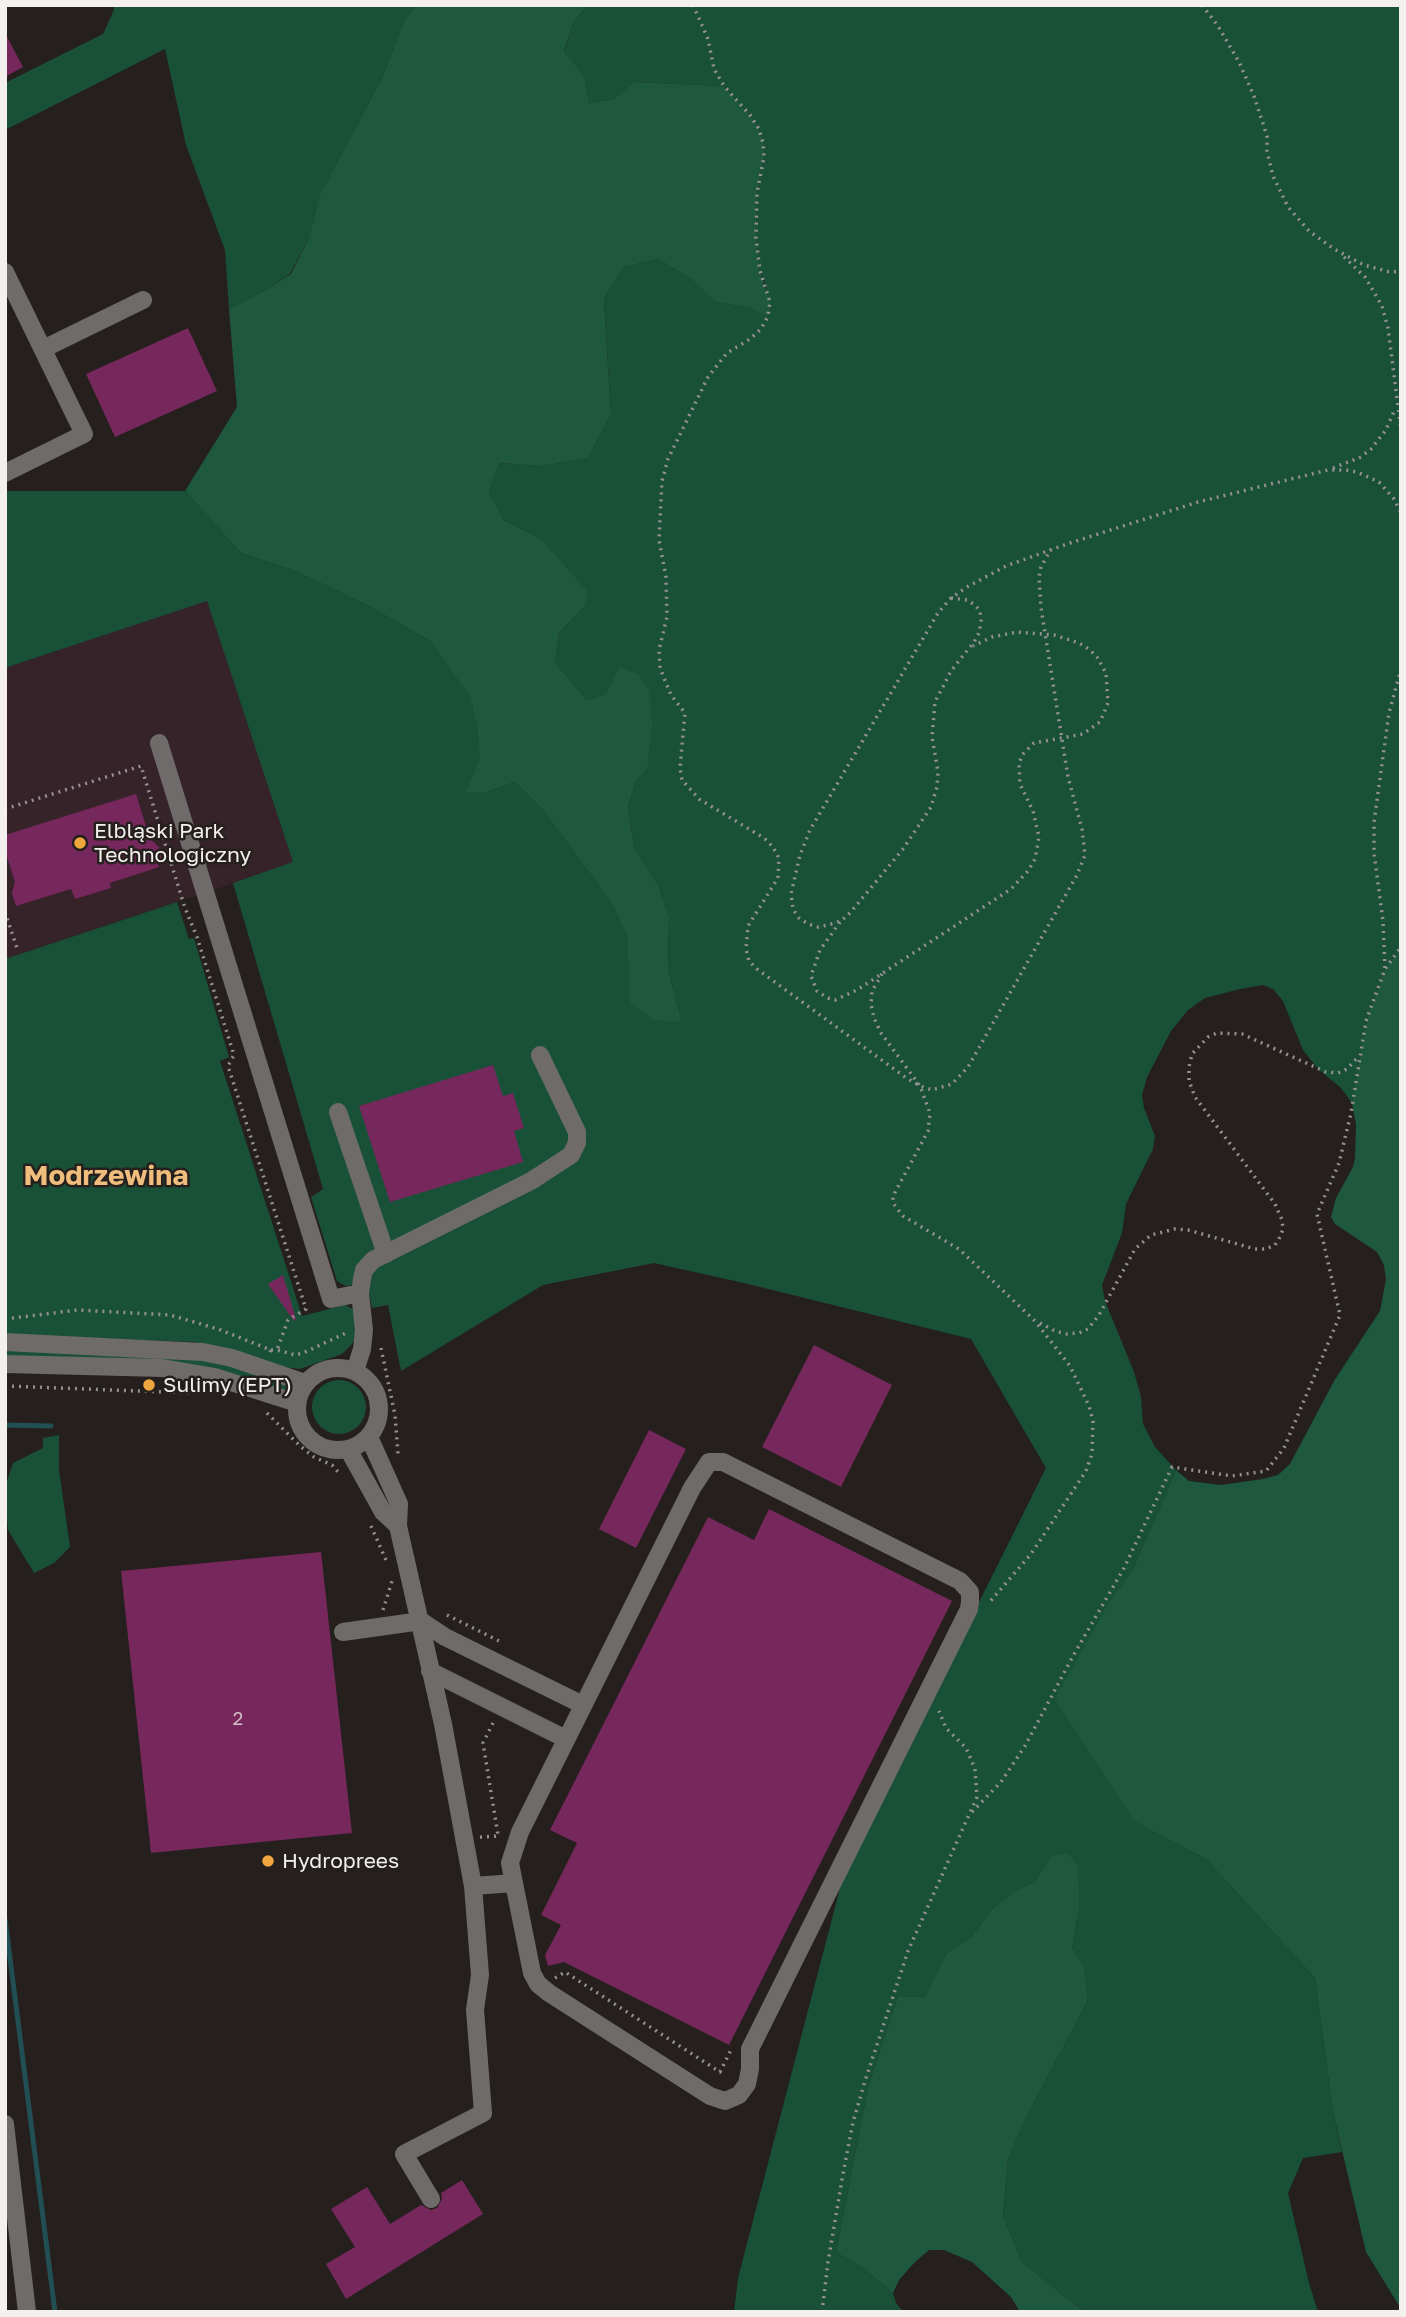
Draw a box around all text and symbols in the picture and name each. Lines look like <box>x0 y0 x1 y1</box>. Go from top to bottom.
place label: Elbląski Park Technologiczny <box>94 818 251 868</box>
marker: Elbląski Park Technologiczny <box>72 835 88 851</box>
district label: Modrzewina <box>24 1159 188 1193</box>
place label: Sulimy (EPT) <box>163 1372 292 1398</box>
marker: Sulimy (EPT) <box>141 1377 157 1393</box>
house number: 2 <box>233 1708 243 1730</box>
place label: Hydroprees <box>282 1848 399 1874</box>
marker: Hydroprees <box>260 1853 276 1869</box>

